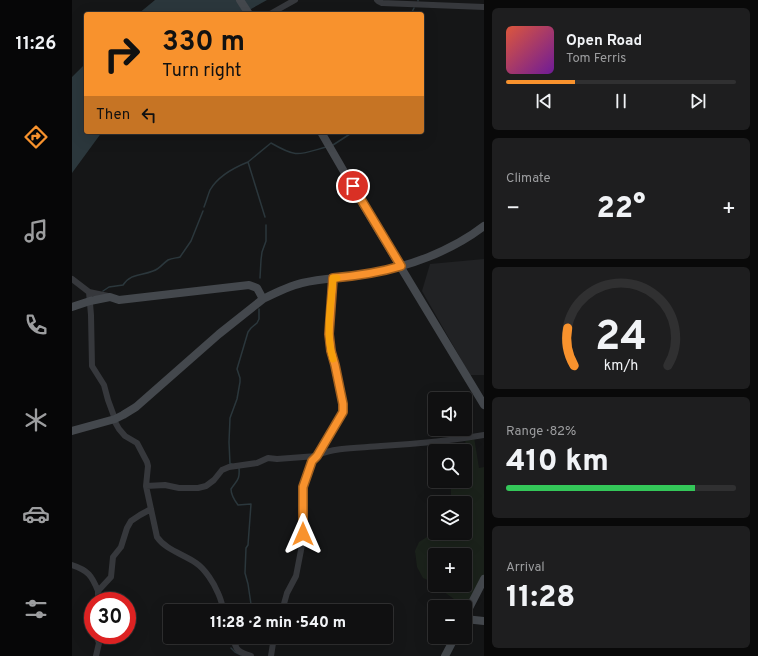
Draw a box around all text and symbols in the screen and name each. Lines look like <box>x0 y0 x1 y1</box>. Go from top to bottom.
text: 330 m <box>162 25 245 61</box>
icon: right <box>96 28 148 80</box>
text: Open Road <box>566 32 642 51</box>
text: 11:26 <box>16 33 56 56</box>
text: Tom Ferris <box>566 51 626 67</box>
text: Turn right <box>162 60 242 83</box>
icon: previous <box>533 90 555 112</box>
icon: pause <box>610 90 632 112</box>
icon: next <box>687 90 709 112</box>
icon: left <box>138 104 160 126</box>
text: Then <box>96 106 130 125</box>
icon: directions <box>22 123 50 151</box>
pin <box>336 169 370 203</box>
text: Climate <box>506 171 551 187</box>
icon: arrive <box>342 175 364 197</box>
text: 22° <box>596 191 646 228</box>
text: − <box>506 196 520 223</box>
text: + <box>722 196 736 223</box>
icon: music <box>22 217 50 245</box>
icon: phone <box>22 311 50 339</box>
text: 24 <box>595 312 647 365</box>
text: km/h <box>604 357 638 375</box>
map controls <box>428 392 472 644</box>
button: sound <box>428 392 472 436</box>
icon: climate <box>22 406 50 434</box>
text: Range · 82% <box>506 424 576 440</box>
button: search <box>428 444 472 488</box>
text: 410 km <box>506 444 609 481</box>
button: layers <box>428 496 472 540</box>
icon: car <box>22 500 50 528</box>
position arrow <box>282 513 324 555</box>
button: + <box>428 548 472 592</box>
text: Arrival <box>506 560 545 576</box>
text: 11:28 <box>506 580 575 617</box>
speed limit sign: 30 <box>84 592 136 644</box>
icon: filters <box>22 595 50 623</box>
button: − <box>428 600 472 644</box>
text: 11:28 · 2 min · 540 m <box>210 614 346 633</box>

